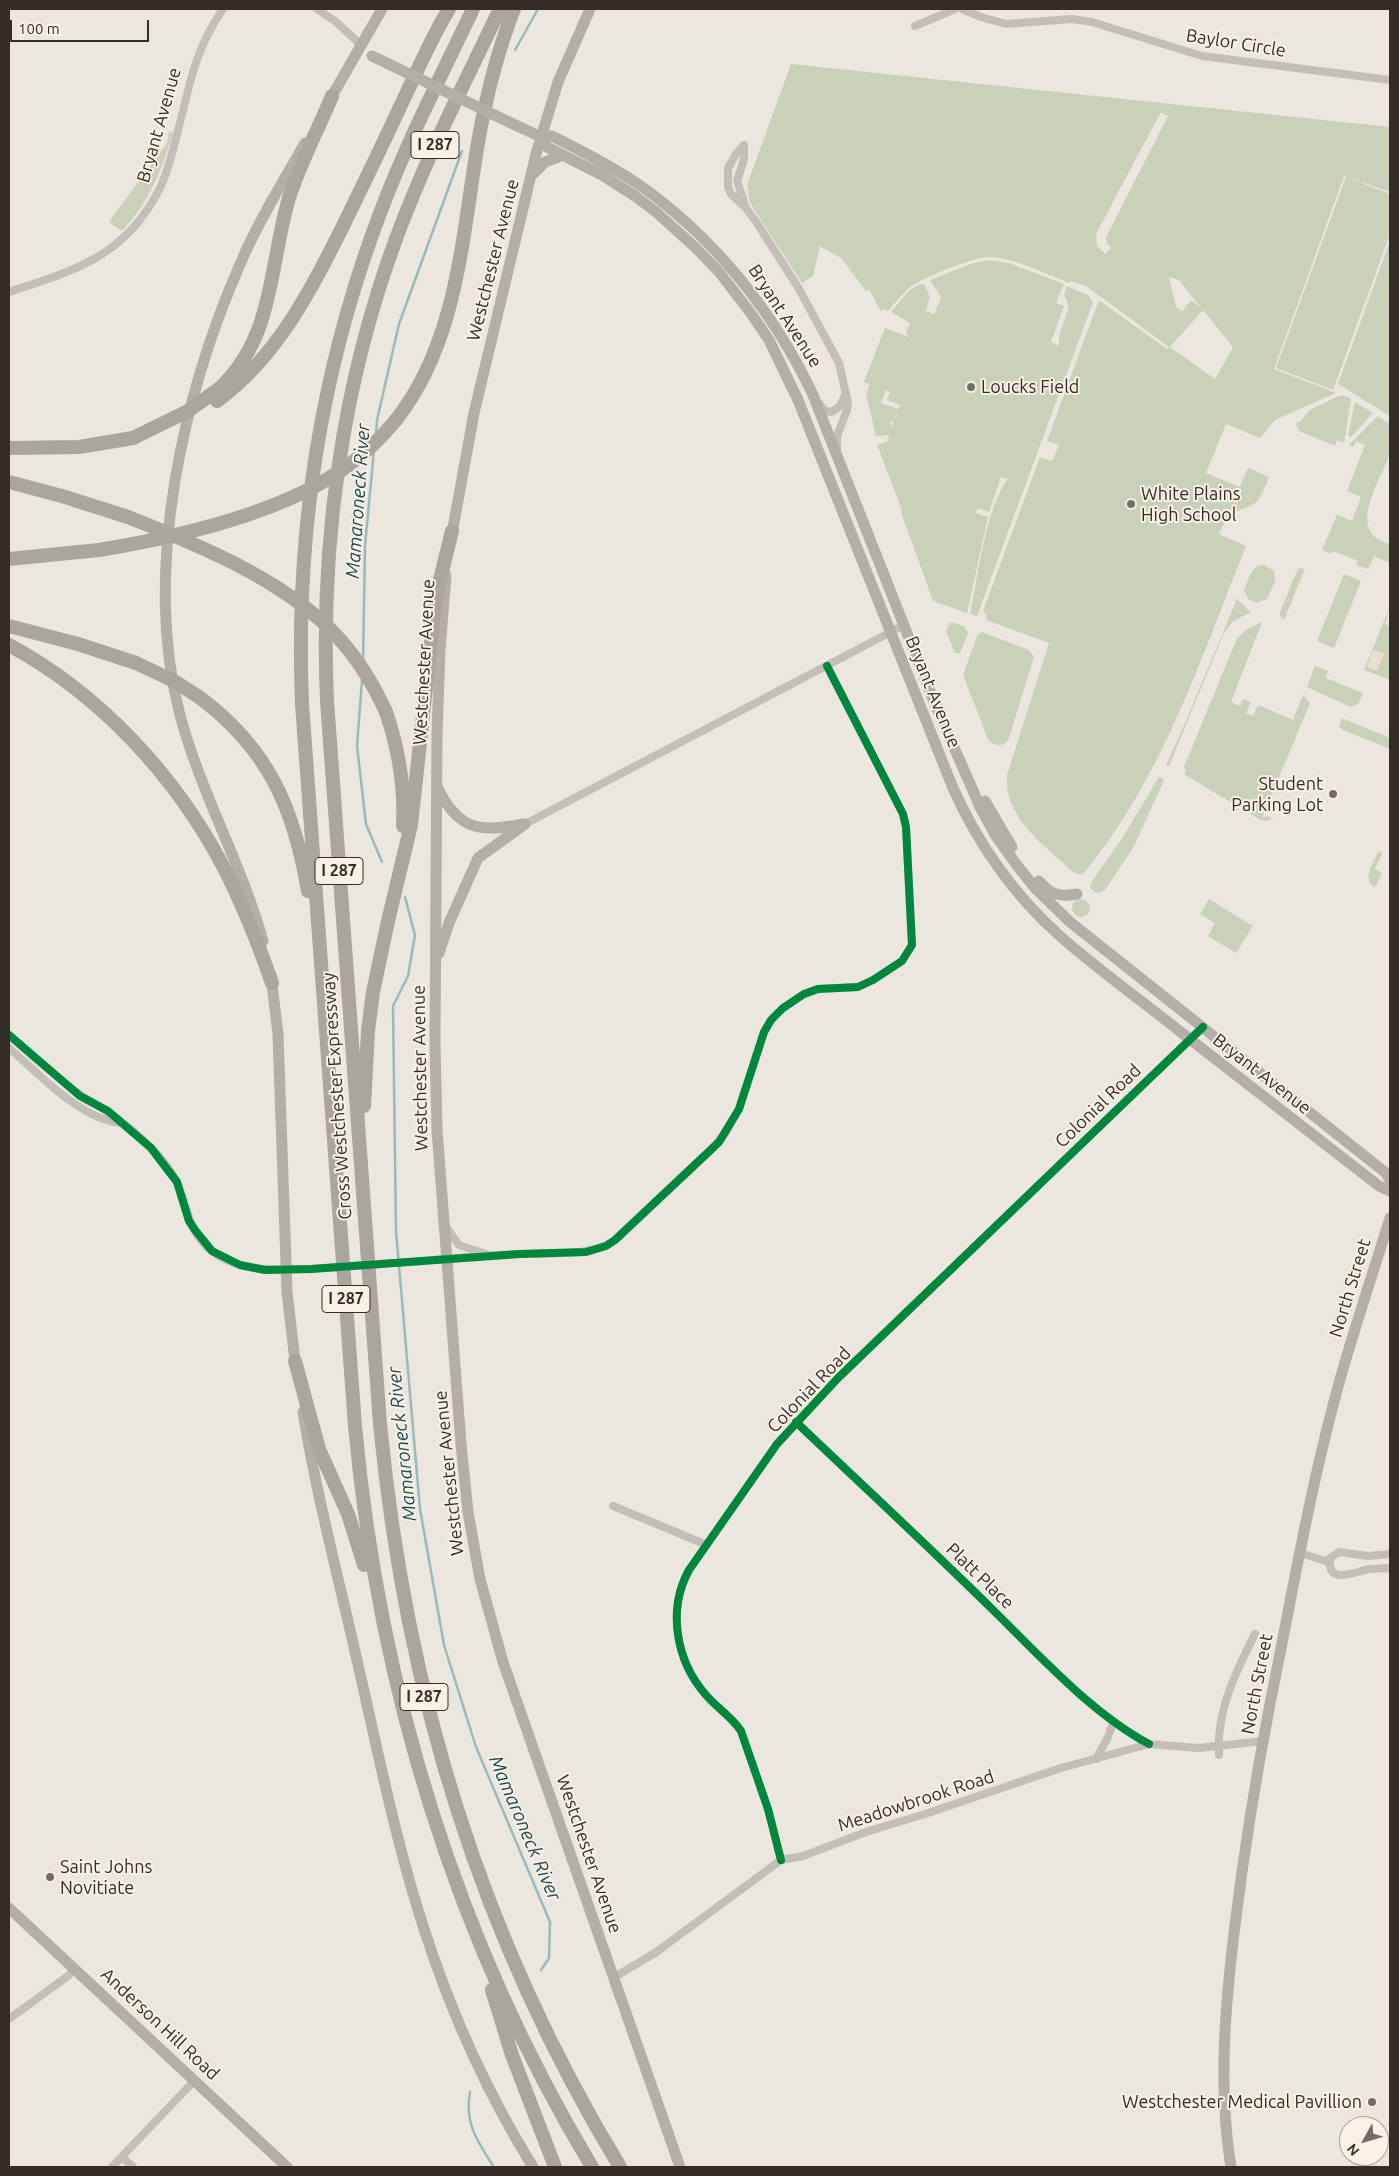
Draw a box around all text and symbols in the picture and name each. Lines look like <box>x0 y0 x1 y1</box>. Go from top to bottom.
scale bar <box>12 10 151 42</box>
text: 100 m <box>18 20 60 37</box>
street label: Baylor Circle <box>1185 24 1287 62</box>
street label: Bryant Avenue <box>132 65 186 185</box>
road number: I 287 <box>411 132 459 158</box>
street label: Westchester Avenue <box>462 177 524 343</box>
street label: Bryant Avenue <box>744 260 826 372</box>
place label: Loucks Field <box>981 376 1079 398</box>
marker: Loucks Field <box>965 381 977 393</box>
water label: Mamaroneck River <box>341 423 375 579</box>
place label: White Plains High School <box>1141 483 1241 526</box>
marker: White Plains High School <box>1125 498 1137 510</box>
street label: Westchester Avenue <box>409 578 439 746</box>
street label: Bryant Avenue <box>901 633 965 751</box>
place label: Student Parking Lot <box>1231 773 1323 816</box>
marker: Student Parking Lot <box>1327 788 1339 800</box>
road number: I 287 <box>315 858 363 884</box>
street label: Cross Westchester Expressway <box>318 972 356 1220</box>
street label: Westchester Avenue <box>408 985 432 1151</box>
street label: Bryant Avenue <box>1209 1029 1315 1119</box>
street label: Colonial Road <box>1051 1060 1145 1152</box>
street label: North Street <box>1325 1236 1375 1340</box>
road number: I 287 <box>322 1286 370 1312</box>
street label: Colonial Road <box>763 1343 855 1437</box>
water label: Mamaroneck River <box>383 1366 421 1522</box>
street label: Westchester Avenue <box>430 1389 468 1557</box>
street label: Platt Place <box>942 1538 1018 1614</box>
street label: North Street <box>1237 1632 1277 1736</box>
road number: I 287 <box>400 1684 448 1710</box>
water label: Mamaroneck River <box>484 1752 566 1904</box>
street label: Meadowbrook Road <box>835 1766 997 1836</box>
street label: Westchester Avenue <box>552 1772 626 1936</box>
place label: Saint Johns Novitiate <box>60 1856 152 1898</box>
marker: Saint Johns Novitiate <box>44 1871 56 1883</box>
street label: Anderson Hill Road <box>96 1964 224 2084</box>
place label: Westchester Medical Pavillion <box>1122 2091 1362 2113</box>
marker: Westchester Medical Pavillion <box>1366 2096 1378 2108</box>
north arrow <box>1339 2116 1389 2166</box>
text: N <box>1344 2141 1363 2159</box>

